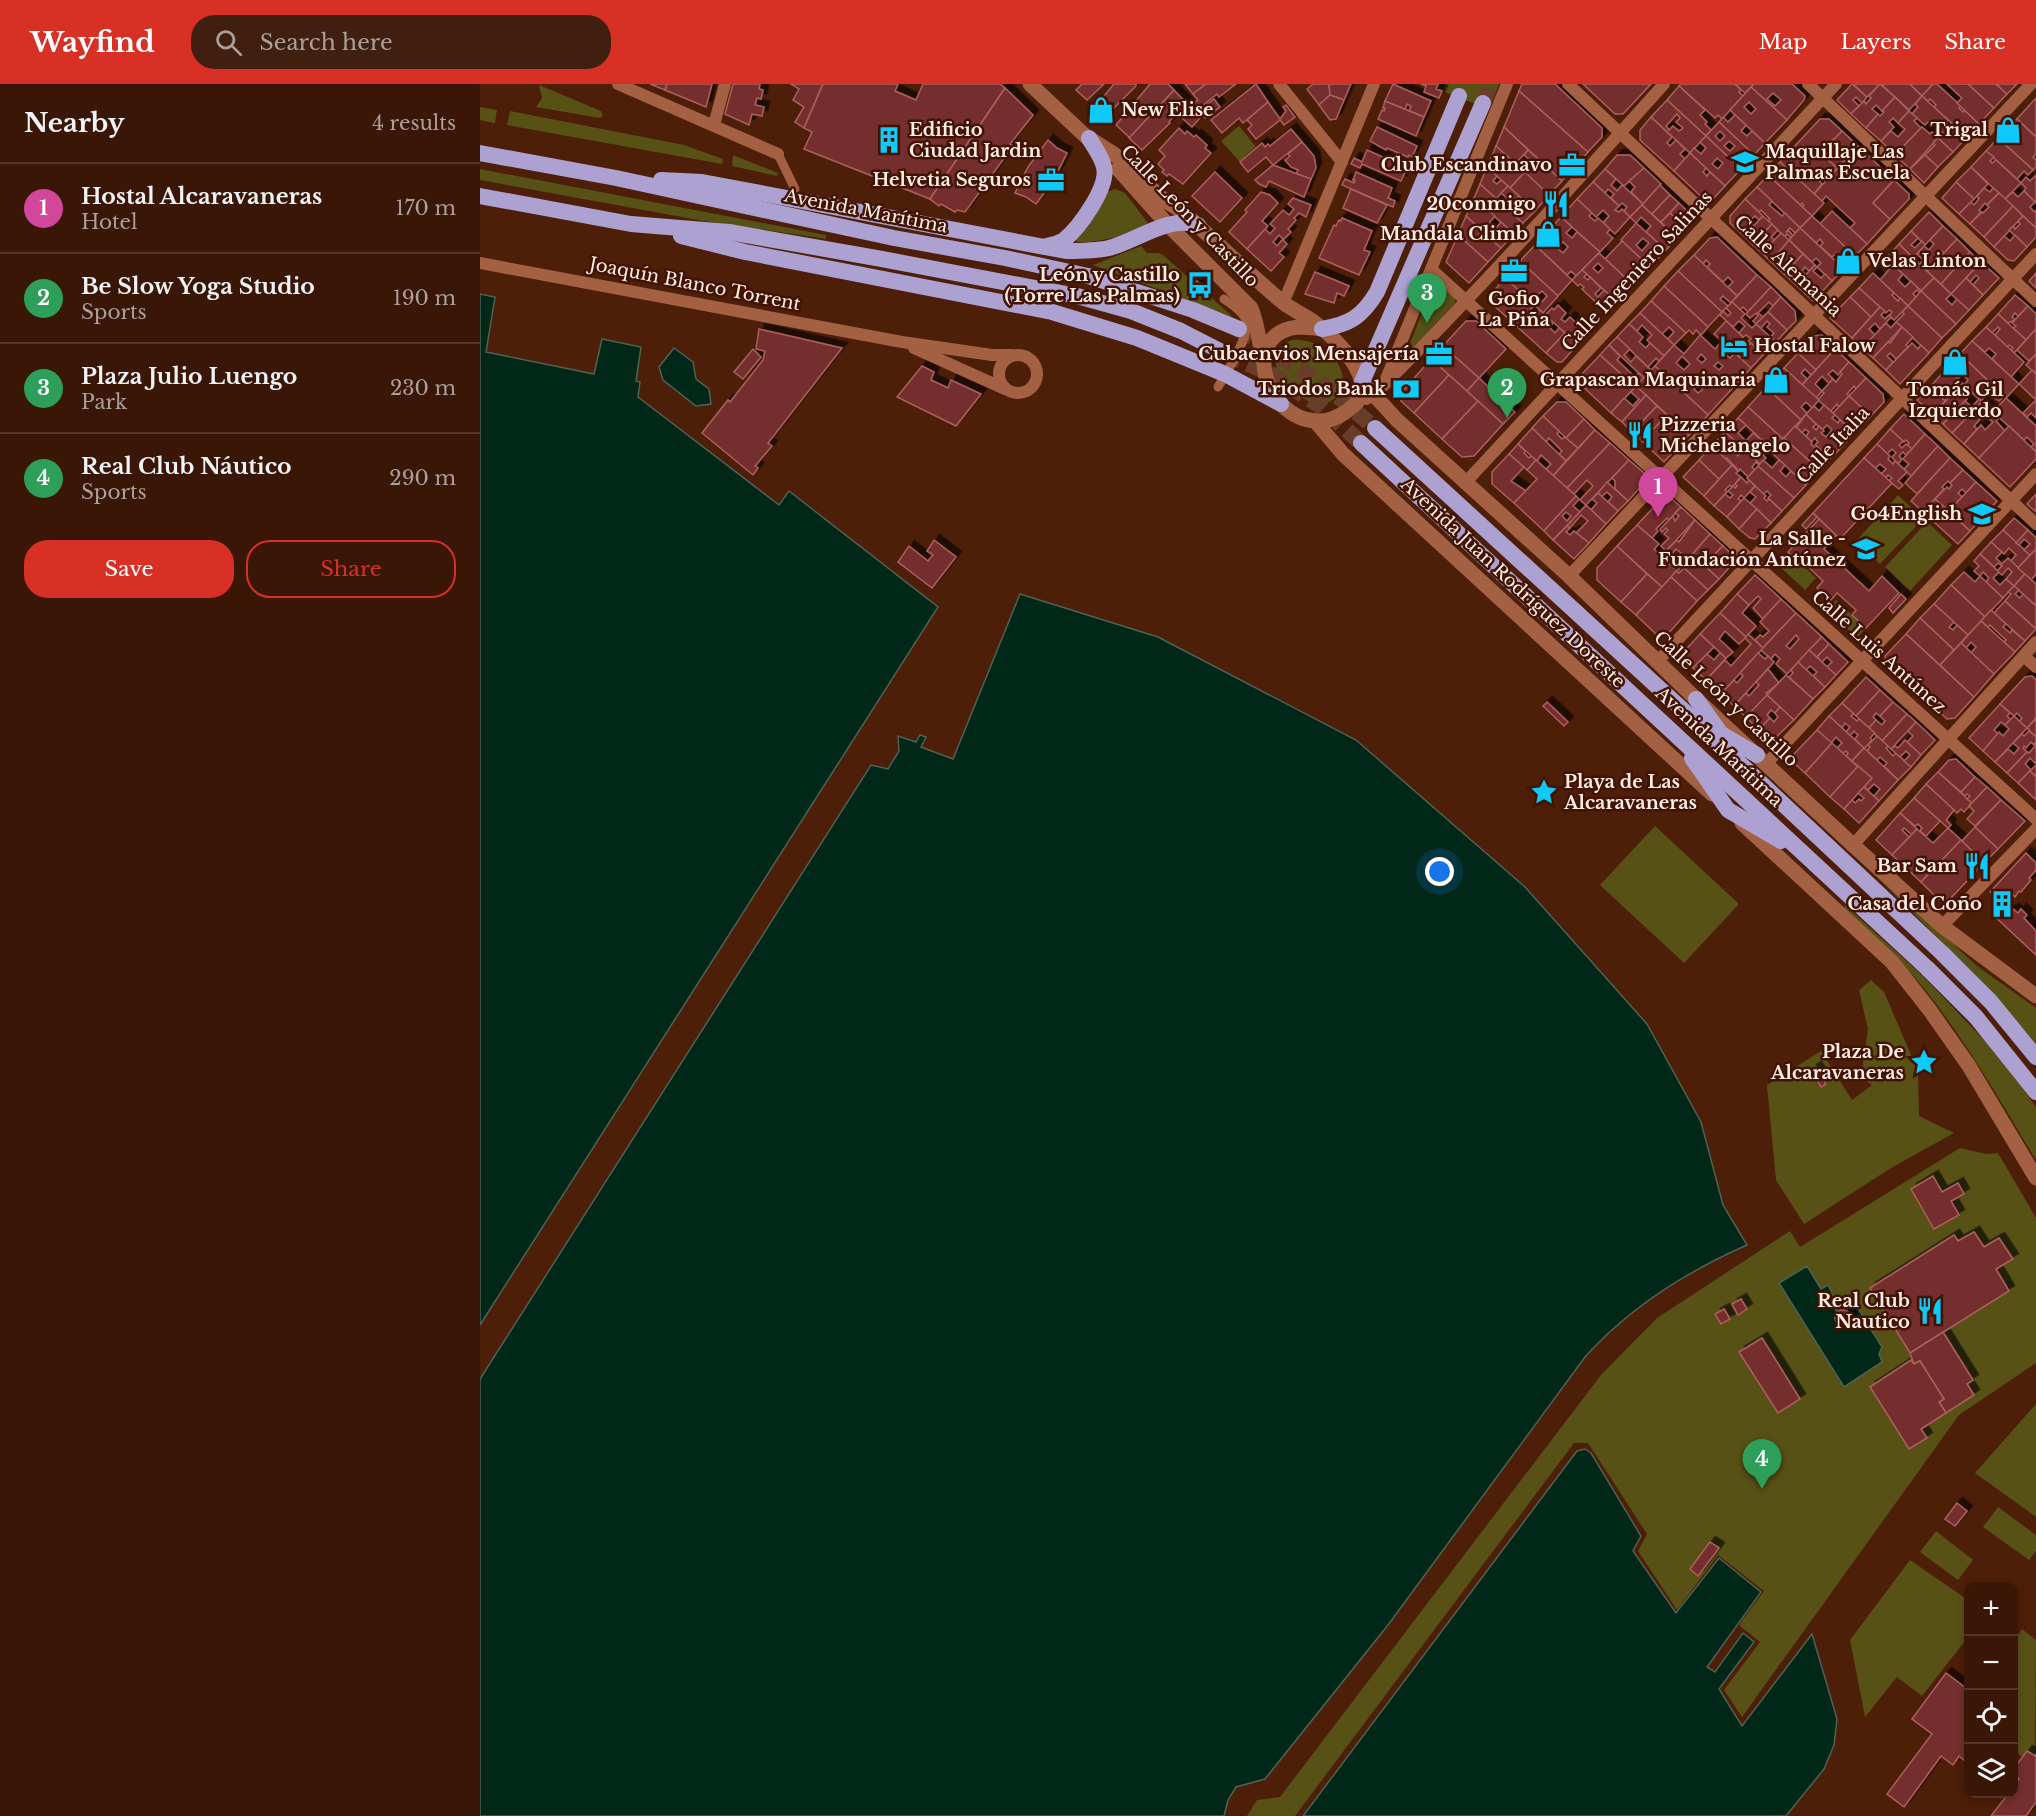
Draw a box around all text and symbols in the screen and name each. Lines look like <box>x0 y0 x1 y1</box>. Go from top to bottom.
search box <box>191 15 611 69</box>
text: Wayfind <box>30 25 155 60</box>
icon: search <box>212 26 245 59</box>
text: Search here <box>260 29 393 56</box>
text: Map <box>1759 29 1808 55</box>
text: Layers <box>1841 29 1912 55</box>
text: Share <box>1945 29 2006 55</box>
shop icon: New Elise <box>1086 95 1116 125</box>
place label: New Elise <box>1121 99 1214 121</box>
text: Nearby <box>24 107 125 139</box>
text: 4 results <box>372 111 456 135</box>
shop icon: Trigal <box>1993 115 2023 145</box>
place label: Edificio Ciudad Jardin <box>909 119 1041 162</box>
place label: Trigal <box>1931 119 1989 141</box>
building icon: Edificio Ciudad Jardin <box>874 125 904 155</box>
street label: Calle León y Castillo <box>1116 140 1264 292</box>
place label: Maquillaje Las Palmas Escuela <box>1765 141 1911 184</box>
school or university icon: Maquillaje Las Palmas Escuela <box>1730 147 1760 177</box>
office icon: Club Escandinavo <box>1557 150 1587 180</box>
place label: Club Escandinavo <box>1381 154 1552 176</box>
office icon: Helvetia Seguros <box>1036 165 1066 195</box>
place label: Helvetia Seguros <box>872 169 1031 191</box>
text: Hostal Alcaravaneras <box>81 183 322 210</box>
street label: Avenida Marítima <box>781 184 950 238</box>
street label: Calle Ingeniero Salinas <box>1557 186 1717 356</box>
restaurant icon: 20conmigo <box>1541 189 1571 219</box>
place label: 20conmigo <box>1426 193 1536 215</box>
text: 1 <box>39 196 48 220</box>
text: 170 m <box>396 196 456 220</box>
text: Hotel <box>81 210 138 234</box>
street label: Calle Alemania <box>1730 211 1846 321</box>
shop icon: Mandala Climb <box>1533 219 1563 249</box>
place label: Mandala Climb <box>1380 223 1528 245</box>
shop icon: Velas Linton <box>1833 246 1863 276</box>
place label: Velas Linton <box>1867 250 1986 272</box>
street label: Joaquín Blanco Torrent <box>586 252 803 315</box>
office icon: Gofio La Piña <box>1499 256 1529 286</box>
place label: León y Castillo (Torre Las Palmas) <box>1004 264 1180 307</box>
bus stop icon: León y Castillo (Torre Las Palmas) <box>1185 270 1215 300</box>
text: Be Slow Yoga Studio <box>81 273 315 300</box>
pin: 3 <box>1408 274 1446 323</box>
text: 2 <box>37 286 50 310</box>
text: 190 m <box>393 286 456 310</box>
place label: Gofio La Piña <box>1478 288 1550 331</box>
text: Sports <box>81 300 147 324</box>
hotel icon: Hostal Falow <box>1719 331 1749 361</box>
place label: Hostal Falow <box>1754 335 1876 357</box>
office icon: Cubaenvios Mensajería <box>1424 339 1454 369</box>
place label: Cubaenvios Mensajería <box>1198 343 1420 365</box>
shop icon: Tomás Gil Izquierdo <box>1940 347 1970 377</box>
text: Plaza Julio Luengo <box>81 363 297 390</box>
shop icon: Grapascan Maquinaria <box>1761 365 1791 395</box>
pin: 2 <box>1488 368 1526 418</box>
place label: Grapascan Maquinaria <box>1540 369 1757 391</box>
bank icon: Triodos Bank <box>1391 374 1421 404</box>
text: 3 <box>37 376 50 400</box>
text: 230 m <box>390 376 456 400</box>
place label: Triodos Bank <box>1257 378 1387 400</box>
place label: Tomás Gil Izquierdo <box>1906 379 2004 422</box>
text: Park <box>81 390 127 414</box>
street label: Calle Italia <box>1792 402 1874 488</box>
place label: Pizzeria Michelangelo <box>1660 414 1790 457</box>
restaurant icon: Pizzeria Michelangelo <box>1625 420 1655 450</box>
text: Real Club Náutico <box>81 453 292 480</box>
text: 4 <box>37 466 50 490</box>
text: 290 m <box>389 466 456 490</box>
pin: 1 <box>1638 468 1678 517</box>
street label: Avenida Juan Rodríguez Doreste <box>1396 473 1630 693</box>
text: Sports <box>81 480 147 504</box>
school or university icon: Go4English <box>1967 499 1997 529</box>
place label: Go4English <box>1850 503 1962 525</box>
place label: La Salle - Fundación Antúnez <box>1658 528 1846 571</box>
school or university icon: La Salle - Fundación Antúnez <box>1851 534 1881 564</box>
button: Save <box>24 540 234 598</box>
button: Share <box>246 540 456 598</box>
street label: Calle Luis Antúnez <box>1807 586 1951 718</box>
street label: Calle León y Castillo <box>1649 627 1803 771</box>
street label: Avenida Marítima <box>1650 682 1787 812</box>
place label: Playa de Las Alcaravaneras <box>1563 771 1697 814</box>
place icon: Playa de Las Alcaravaneras <box>1529 777 1559 807</box>
restaurant icon: Bar Sam <box>1962 851 1992 881</box>
place label: Bar Sam <box>1877 855 1957 877</box>
your location <box>1425 857 1454 886</box>
building icon: Casa del Coño <box>1987 889 2017 919</box>
place label: Casa del Coño <box>1847 893 1982 915</box>
place label: Plaza De Alcaravaneras <box>1770 1041 1904 1084</box>
place icon: Plaza De Alcaravaneras <box>1909 1047 1939 1077</box>
place label: Real Club Nautico <box>1817 1290 1910 1333</box>
restaurant icon: Real Club Nautico <box>1915 1296 1945 1326</box>
pin: 4 <box>1742 1440 1782 1489</box>
map controls <box>1964 1582 2018 1798</box>
button: + <box>1964 1582 2018 1636</box>
button: − <box>1964 1636 2018 1690</box>
button: locate <box>1964 1690 2018 1744</box>
button: layers <box>1964 1744 2018 1798</box>

